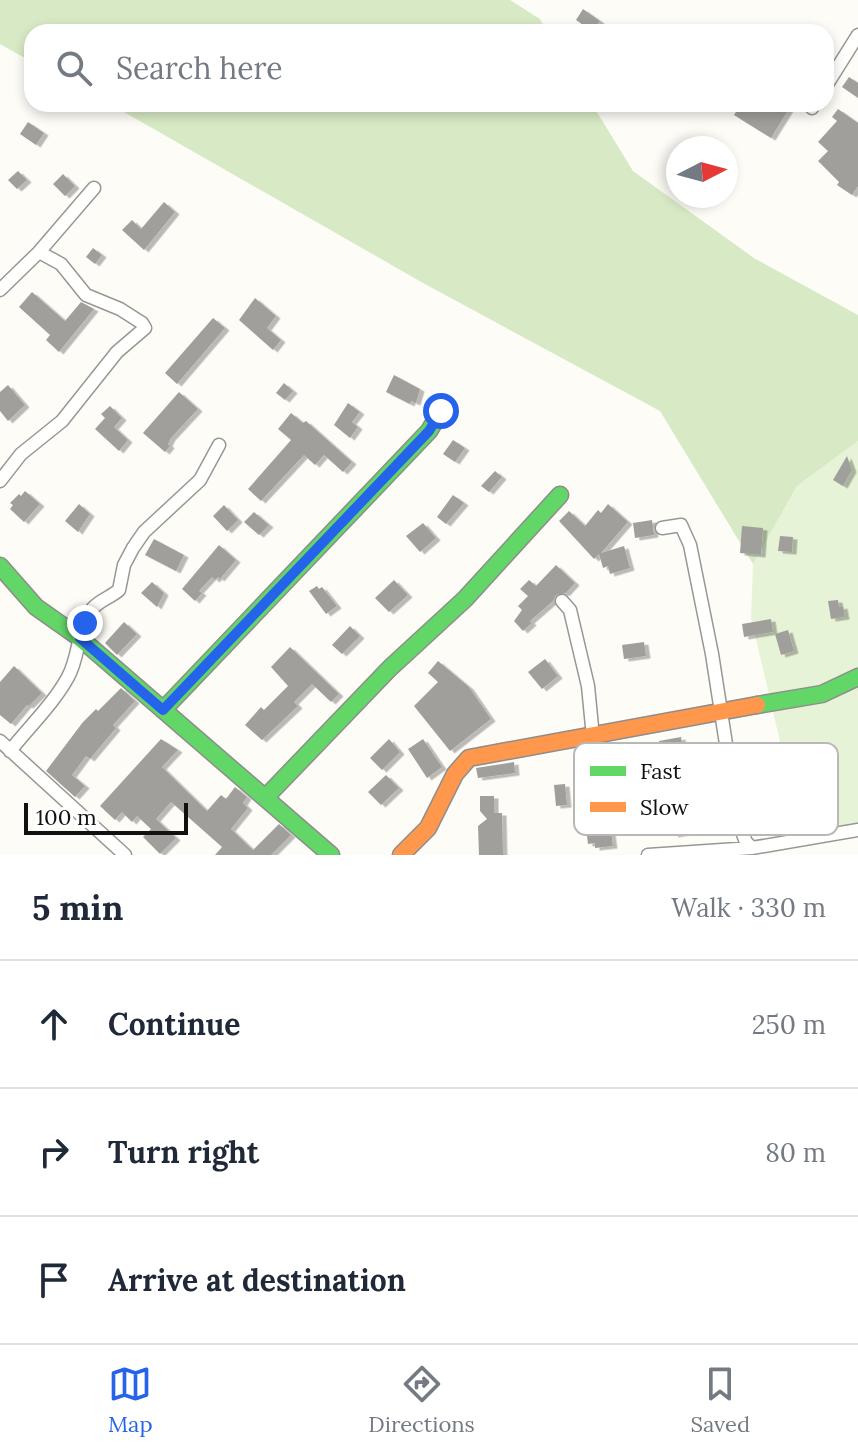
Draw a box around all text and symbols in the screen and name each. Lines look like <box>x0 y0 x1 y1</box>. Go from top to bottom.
search box <box>24 24 834 112</box>
icon: search <box>52 46 96 90</box>
text: Search here <box>116 49 283 87</box>
north arrow <box>666 136 738 208</box>
route start <box>423 393 459 429</box>
route end <box>67 605 103 641</box>
legend <box>574 743 838 835</box>
text: Fast <box>640 757 682 785</box>
text: Slow <box>640 793 689 821</box>
scale bar <box>24 799 188 835</box>
text: 100 m <box>36 803 97 831</box>
text: 5 min <box>32 886 123 929</box>
text: Walk · 330 m <box>671 891 826 924</box>
icon: ahead <box>32 1002 76 1046</box>
text: Continue <box>108 1005 240 1043</box>
text: 250 m <box>752 1008 826 1041</box>
icon: right <box>32 1130 76 1174</box>
text: Turn right <box>108 1133 259 1171</box>
text: 80 m <box>765 1136 826 1169</box>
icon: arrive <box>32 1258 76 1302</box>
text: Arrive at destination <box>108 1261 406 1299</box>
tab: Map <box>108 1362 153 1438</box>
tab: Directions <box>368 1362 475 1438</box>
tab: Saved <box>691 1362 750 1438</box>

